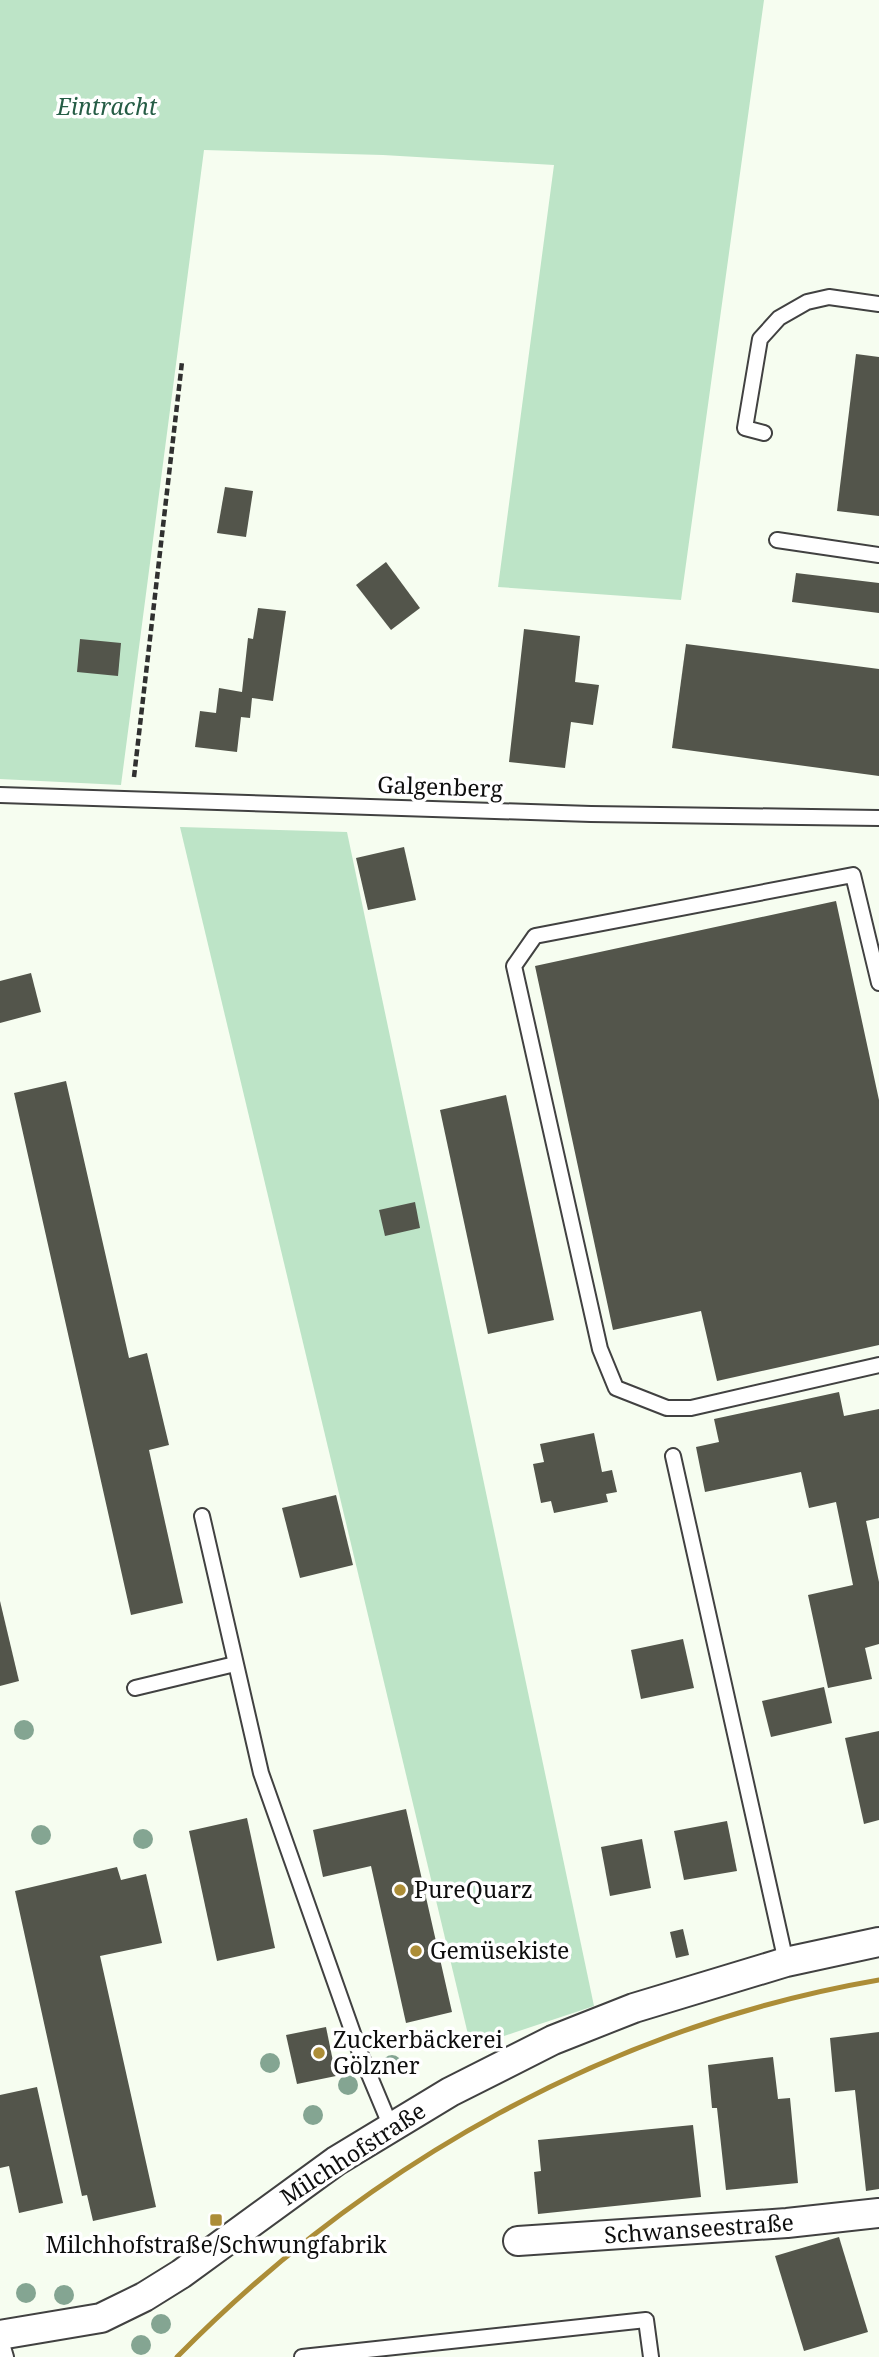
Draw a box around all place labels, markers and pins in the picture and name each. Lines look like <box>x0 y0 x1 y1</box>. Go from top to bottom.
place label: PureQuarz <box>414 1873 533 1905</box>
marker: PureQuarz <box>392 1882 408 1898</box>
place label: Gemüsekiste <box>430 1934 569 1966</box>
marker: Gemüsekiste <box>408 1943 424 1959</box>
place label: Zuckerbäckerei Gölzner <box>333 2023 503 2081</box>
marker: Zuckerbäckerei Gölzner <box>311 2045 327 2061</box>
marker: Milchhofstraße/Schwungfabrik <box>208 2212 224 2228</box>
place label: Milchhofstraße/Schwungfabrik <box>45 2228 387 2260</box>

